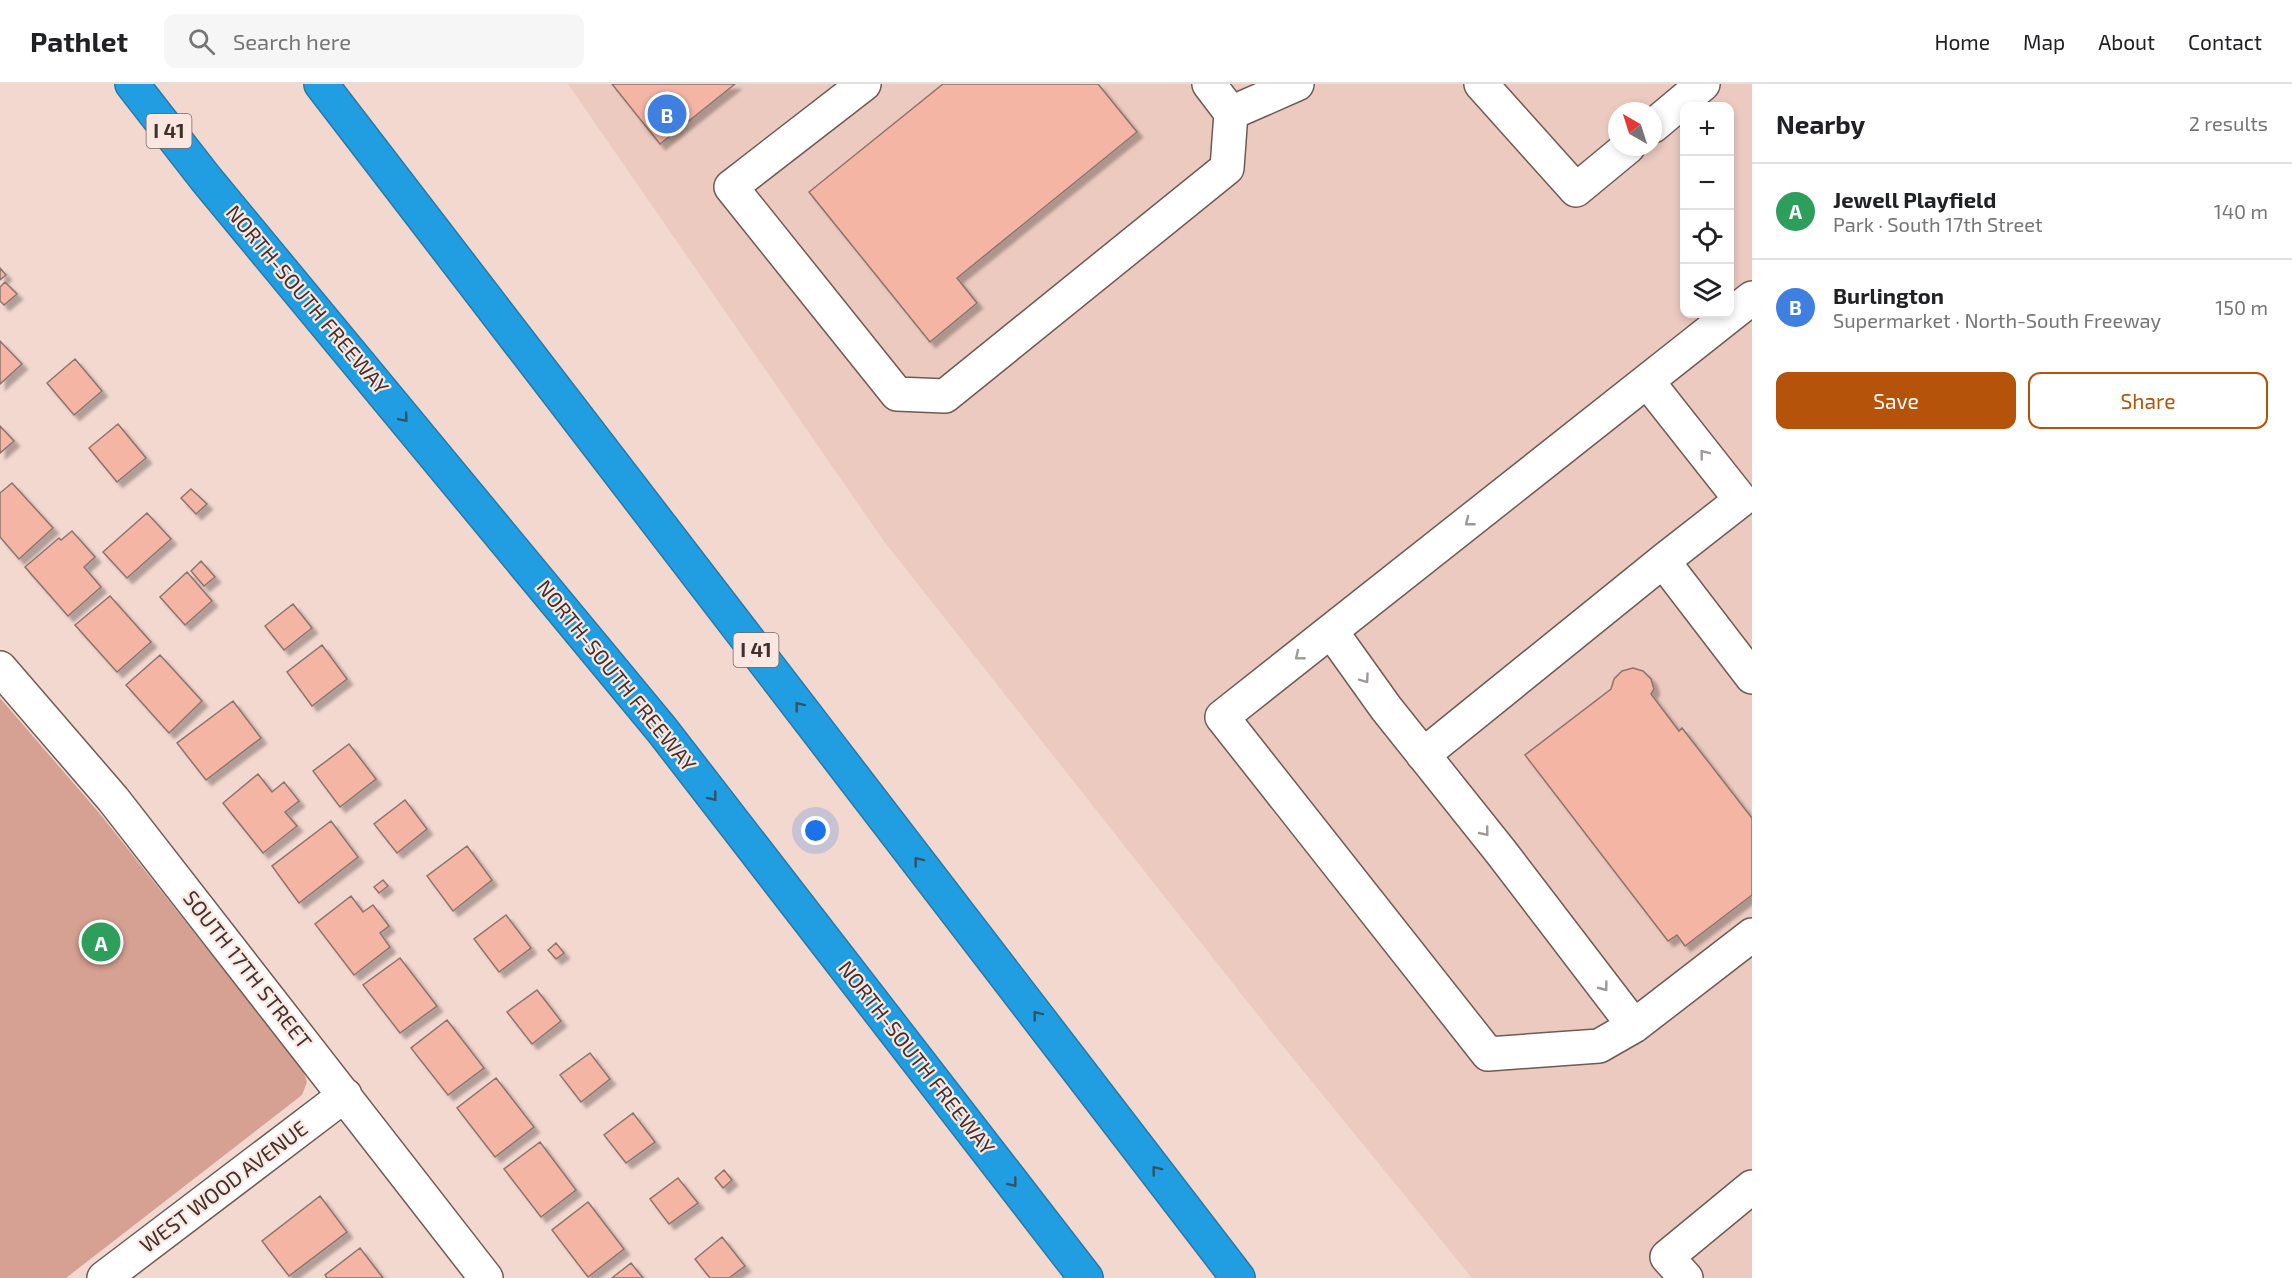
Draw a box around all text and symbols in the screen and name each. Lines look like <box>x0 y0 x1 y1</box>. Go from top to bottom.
search box <box>164 14 584 68</box>
text: Pathlet <box>30 24 128 58</box>
icon: search <box>185 25 218 58</box>
text: Search here <box>233 28 351 54</box>
text: Home <box>1934 29 1990 54</box>
text: Map <box>2023 29 2065 54</box>
text: About <box>2098 29 2155 54</box>
text: Contact <box>2188 29 2262 54</box>
pin: B <box>648 92 686 136</box>
north arrow <box>1608 102 1662 156</box>
map controls <box>1680 102 1734 318</box>
button: + <box>1680 102 1734 156</box>
text: Nearby <box>1776 108 1865 139</box>
text: 2 results <box>2189 111 2268 135</box>
road number: I 41 <box>146 114 192 148</box>
button: − <box>1680 156 1734 210</box>
text: Jewell Playfield <box>1833 186 1996 212</box>
text: A <box>1789 199 1802 223</box>
text: 140 m <box>2214 199 2268 223</box>
street label: NORTH-SOUTH FREEWAY <box>222 200 395 399</box>
button: locate <box>1680 210 1734 264</box>
text: Park · South 17th Street <box>1833 212 2043 236</box>
button: layers <box>1680 264 1734 318</box>
text: Burlington <box>1833 282 1944 308</box>
text: B <box>1789 295 1802 319</box>
text: 150 m <box>2215 295 2268 319</box>
text: Supermarket · North-South Freeway <box>1833 308 2161 332</box>
button: Save <box>1776 372 2016 429</box>
button: Share <box>2028 372 2268 429</box>
one-way arrow <box>397 411 408 422</box>
one-way arrow <box>1701 449 1712 460</box>
one-way arrow <box>1464 514 1475 525</box>
street label: NORTH-SOUTH FREEWAY <box>532 574 702 776</box>
road number: I 41 <box>734 633 778 667</box>
one-way arrow <box>1295 649 1306 660</box>
one-way arrow <box>1358 672 1369 683</box>
one-way arrow <box>796 702 807 713</box>
one-way arrow <box>706 790 717 801</box>
your location <box>801 816 830 845</box>
one-way arrow <box>1478 825 1489 836</box>
one-way arrow <box>914 856 925 867</box>
street label: SOUTH 17TH STREET <box>179 885 318 1053</box>
pin: A <box>82 920 120 964</box>
street label: NORTH-SOUTH FREEWAY <box>834 955 1001 1159</box>
one-way arrow <box>1597 980 1608 991</box>
one-way arrow <box>1033 1011 1044 1022</box>
street label: WEST WOOD AVENUE <box>134 1115 312 1257</box>
one-way arrow <box>1152 1166 1163 1177</box>
one-way arrow <box>1005 1177 1016 1188</box>

